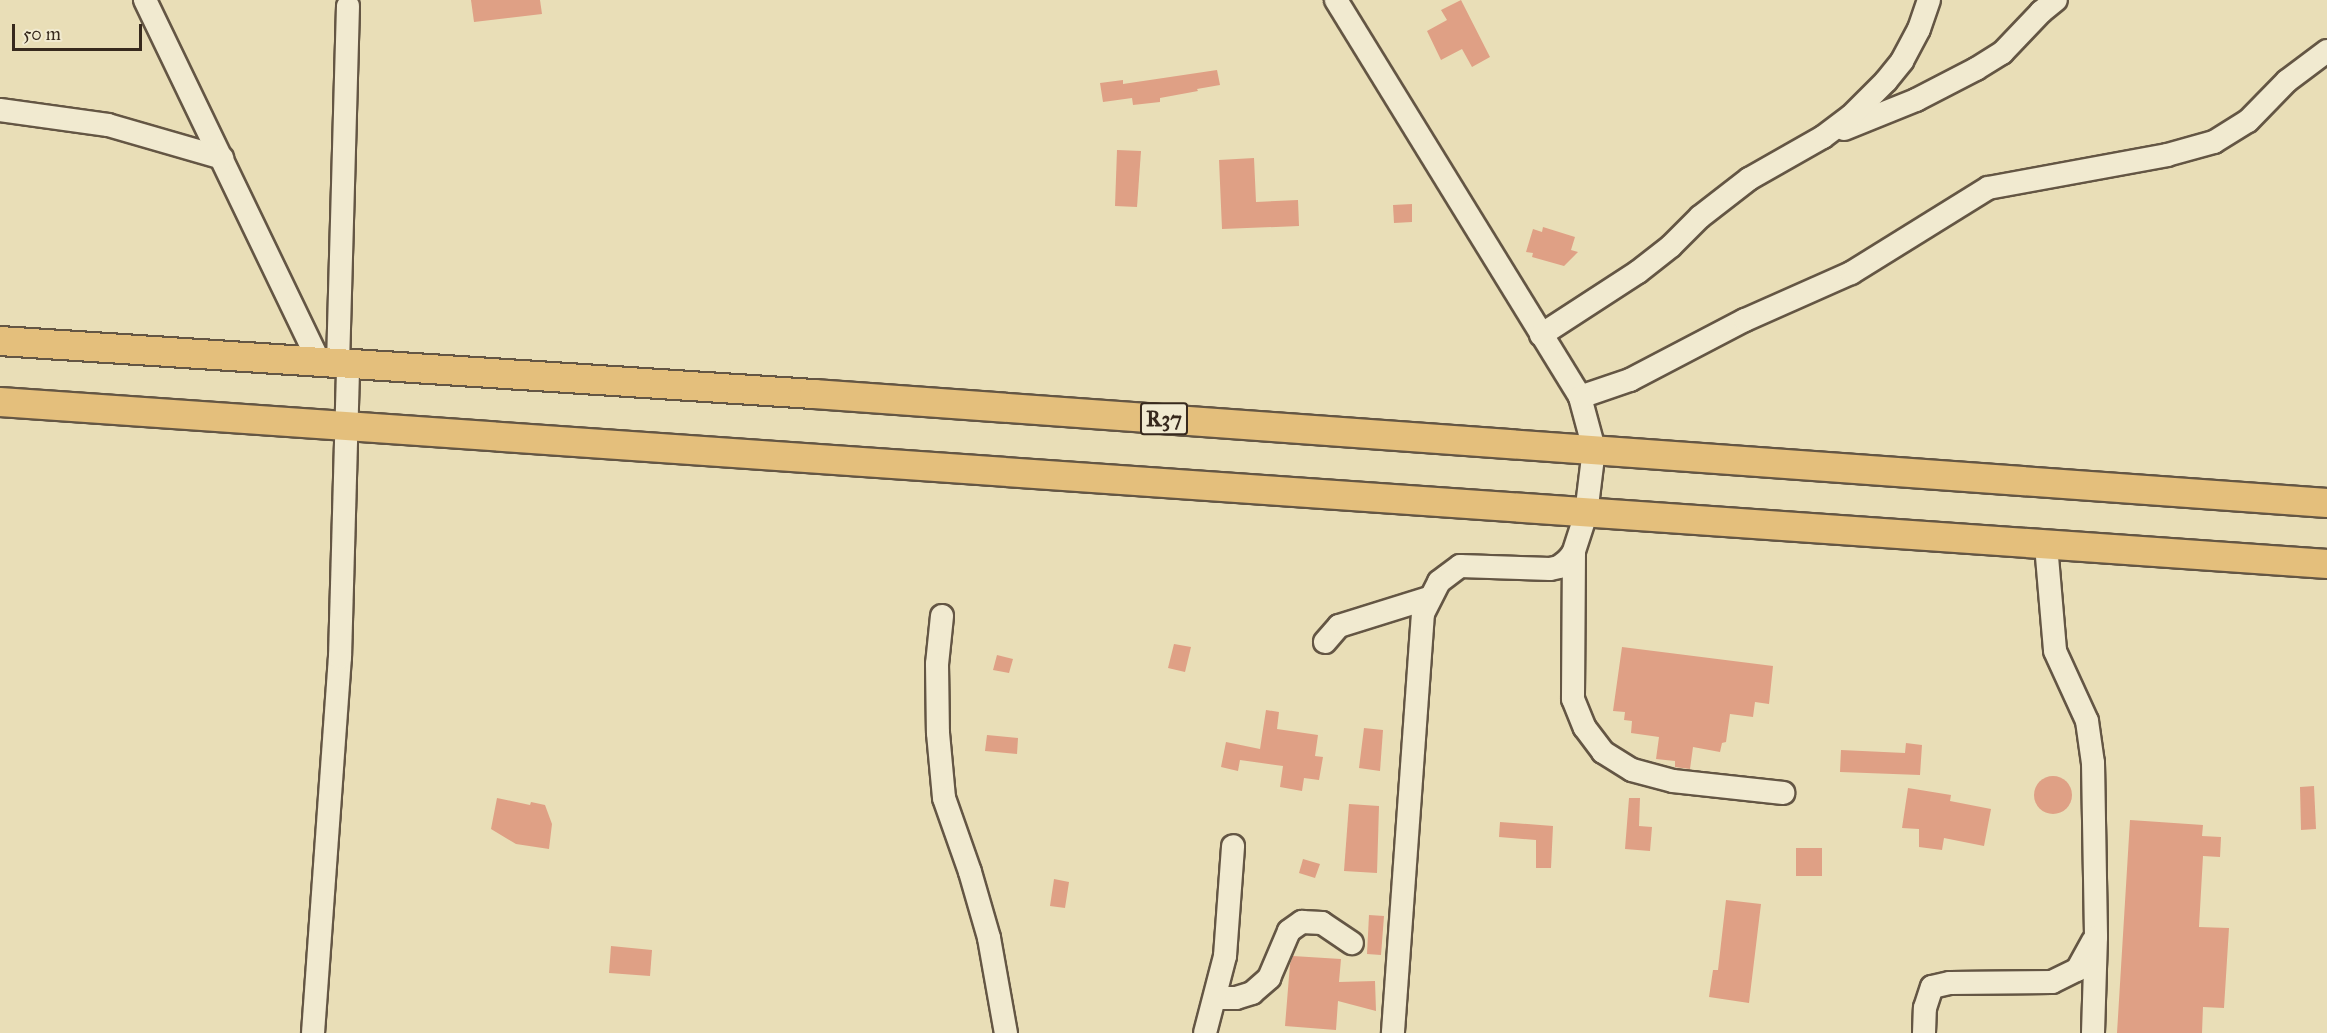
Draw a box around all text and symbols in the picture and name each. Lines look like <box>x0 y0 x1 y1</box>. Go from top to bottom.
scale bar <box>15 12 146 50</box>
text: 50 m <box>23 23 61 45</box>
road number: R37 <box>1138 400 1190 438</box>

